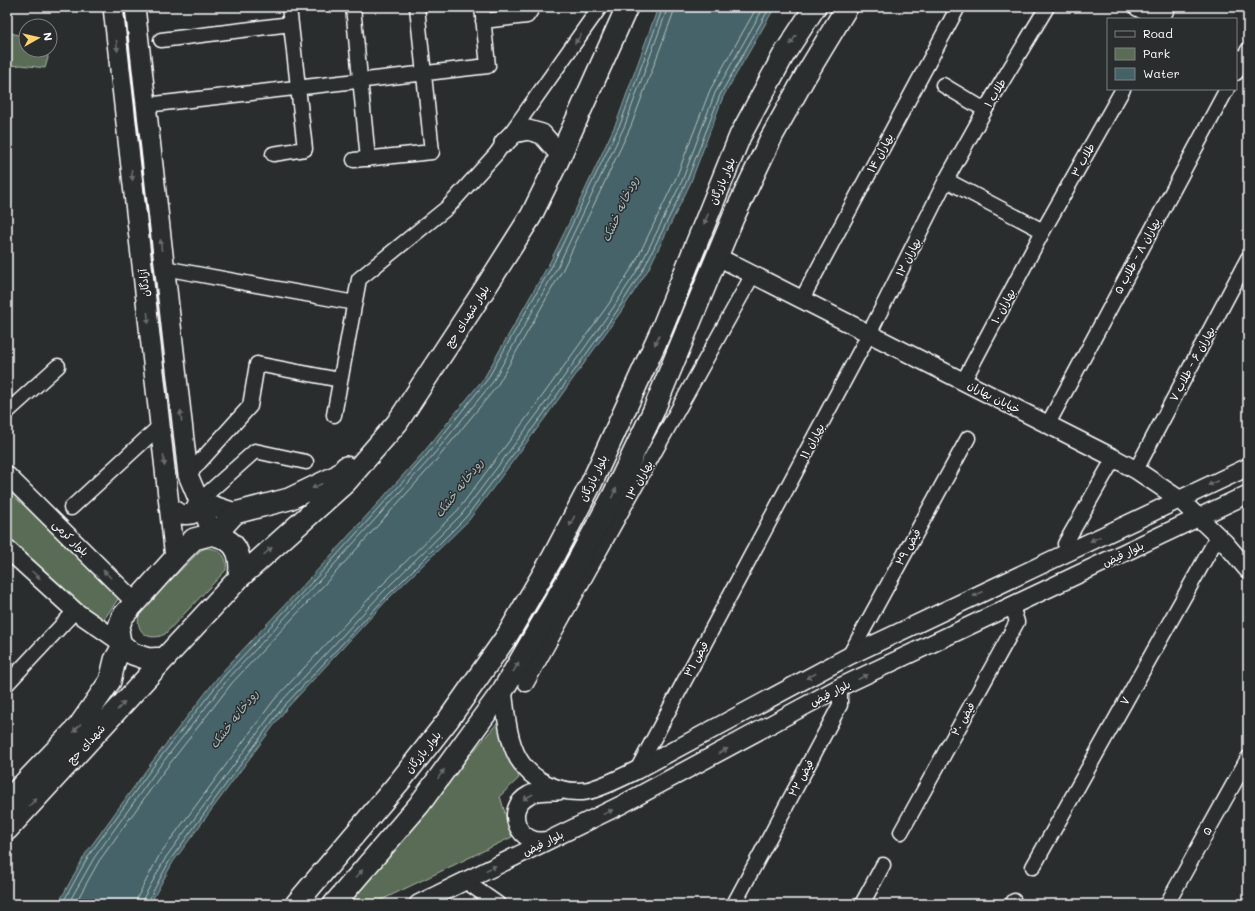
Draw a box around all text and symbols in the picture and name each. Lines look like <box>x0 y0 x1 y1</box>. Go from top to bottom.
north arrow <box>18 18 58 58</box>
legend <box>1107 18 1237 90</box>
text: Road <box>1143 25 1173 41</box>
text: N <box>40 31 56 42</box>
one-way arrow <box>574 33 582 44</box>
one-way arrow <box>790 34 797 46</box>
one-way arrow <box>114 40 120 52</box>
text: Park <box>1143 45 1170 61</box>
text: Water <box>1143 65 1180 81</box>
street label: طلاب ۱ <box>980 76 1010 110</box>
street label: بهاران ۱۴ <box>863 131 897 175</box>
street label: طلاب ۳ <box>1067 140 1099 180</box>
street label: بلوار بازرگان <box>705 155 739 207</box>
one-way arrow <box>128 169 135 181</box>
water label: رودخانه خشک <box>597 173 641 244</box>
one-way arrow <box>703 214 709 225</box>
street label: بهاران ۸ - طلاب ۵ <box>1110 215 1164 297</box>
street label: بهاران ۱۲ <box>891 235 925 279</box>
one-way arrow <box>158 239 165 251</box>
street label: آزادگان <box>134 267 152 298</box>
street label: بلوار شهدای حج <box>441 282 493 350</box>
street label: بهاران ۱۰ <box>987 286 1019 326</box>
one-way arrow <box>144 312 151 324</box>
street label: بهاران ۶ - طلاب ۷ <box>1165 324 1219 404</box>
one-way arrow <box>654 334 660 345</box>
street label: خیابان بهاران <box>965 377 1023 417</box>
one-way arrow <box>178 410 184 422</box>
street label: بهاران ۱۱ <box>796 420 828 462</box>
street label: بلوار بازرگان <box>575 452 611 504</box>
water label: رودخانه خشک <box>430 454 487 520</box>
one-way arrow <box>160 455 167 467</box>
street label: بهاران ۱۳ <box>622 457 656 503</box>
one-way arrow <box>1207 480 1218 486</box>
one-way arrow <box>311 483 322 489</box>
one-way arrow <box>611 487 617 499</box>
one-way arrow <box>569 515 575 527</box>
street label: بلوار کرمی <box>49 516 93 560</box>
street label: فیض ۲۹ <box>891 526 924 568</box>
one-way arrow <box>1090 536 1101 542</box>
street label: بلوار فیض <box>1100 537 1146 571</box>
one-way arrow <box>263 547 273 556</box>
one-way arrow <box>102 569 112 579</box>
one-way arrow <box>31 571 41 580</box>
one-way arrow <box>972 591 983 597</box>
street label: فیض ۳۱ <box>680 638 711 679</box>
one-way arrow <box>513 661 520 673</box>
one-way arrow <box>805 673 817 679</box>
one-way arrow <box>857 674 868 680</box>
street label: بلوار فیض <box>807 676 853 710</box>
water label: رودخانه خشک <box>205 685 262 751</box>
street label: ۷ <box>1116 694 1133 708</box>
street label: فیض ۲۰ <box>947 699 978 738</box>
one-way arrow <box>117 701 126 711</box>
street label: شهدای حج <box>63 720 109 768</box>
one-way arrow <box>72 722 81 733</box>
street label: بلوار بازرگان <box>401 728 445 776</box>
one-way arrow <box>717 747 729 754</box>
street label: فیض ۲۲ <box>785 757 817 799</box>
one-way arrow <box>437 768 446 779</box>
one-way arrow <box>522 793 534 800</box>
one-way arrow <box>29 797 38 807</box>
one-way arrow <box>602 809 614 815</box>
street label: ۵ <box>1198 824 1215 838</box>
street label: بلوار فیض <box>520 826 566 860</box>
one-way arrow <box>486 865 497 871</box>
one-way arrow <box>355 869 364 880</box>

